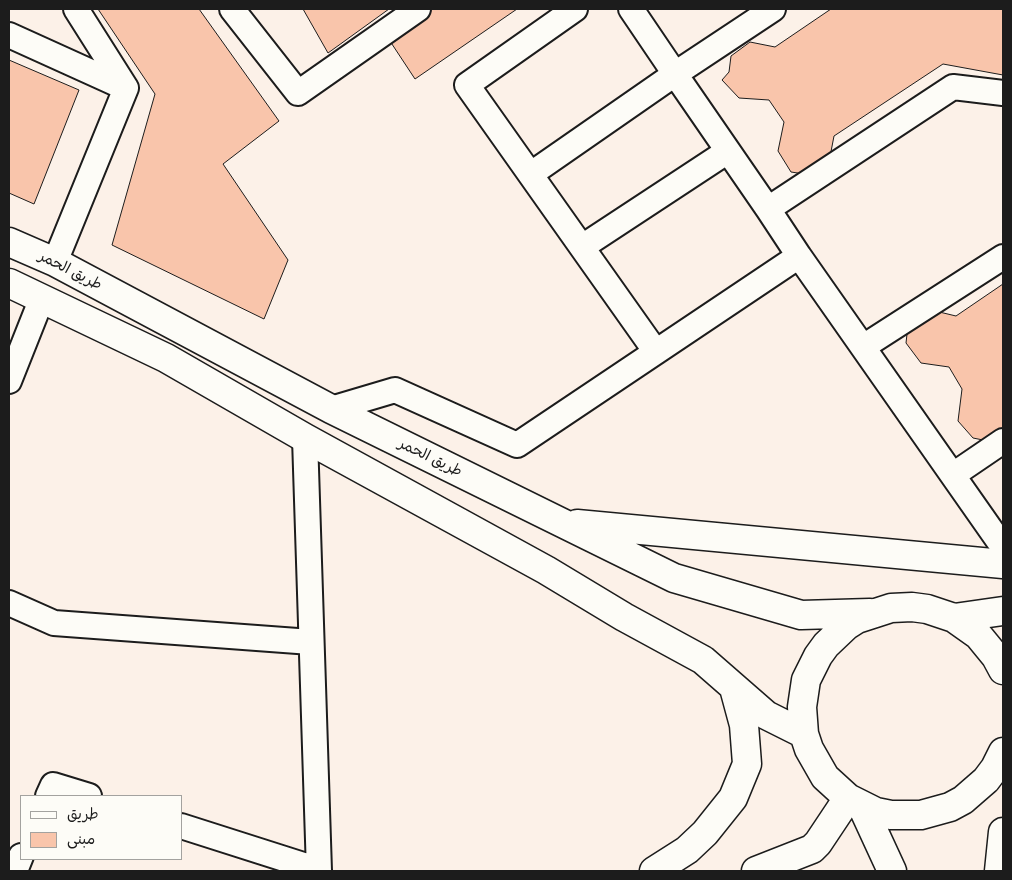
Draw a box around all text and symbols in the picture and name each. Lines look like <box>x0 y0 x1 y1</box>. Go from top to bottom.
street label: طريق الحمر <box>35 247 105 295</box>
street label: طريق الحمر <box>395 435 465 481</box>
legend <box>20 795 182 860</box>
text: طريق <box>67 805 99 824</box>
text: مبنى <box>67 830 95 849</box>

